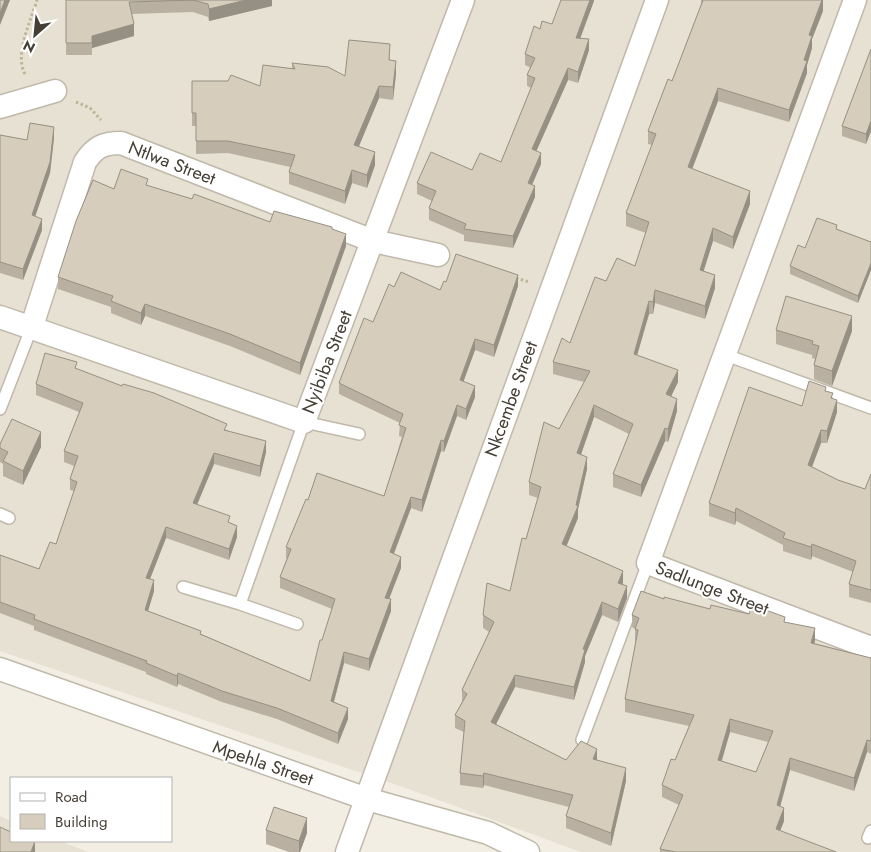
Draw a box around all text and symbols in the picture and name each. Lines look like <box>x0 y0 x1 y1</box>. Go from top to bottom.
north arrow <box>10 10 60 60</box>
text: N <box>20 35 39 58</box>
street label: Ntlwa Street <box>125 134 220 192</box>
street label: Nyibiba Street <box>295 306 359 417</box>
street label: Nkcembe Street <box>478 337 544 460</box>
street label: Sadlunge Street <box>651 554 773 622</box>
street label: Mpehla Street <box>209 734 317 793</box>
legend <box>10 777 172 842</box>
text: Road <box>55 786 87 808</box>
text: Building <box>55 811 107 833</box>

